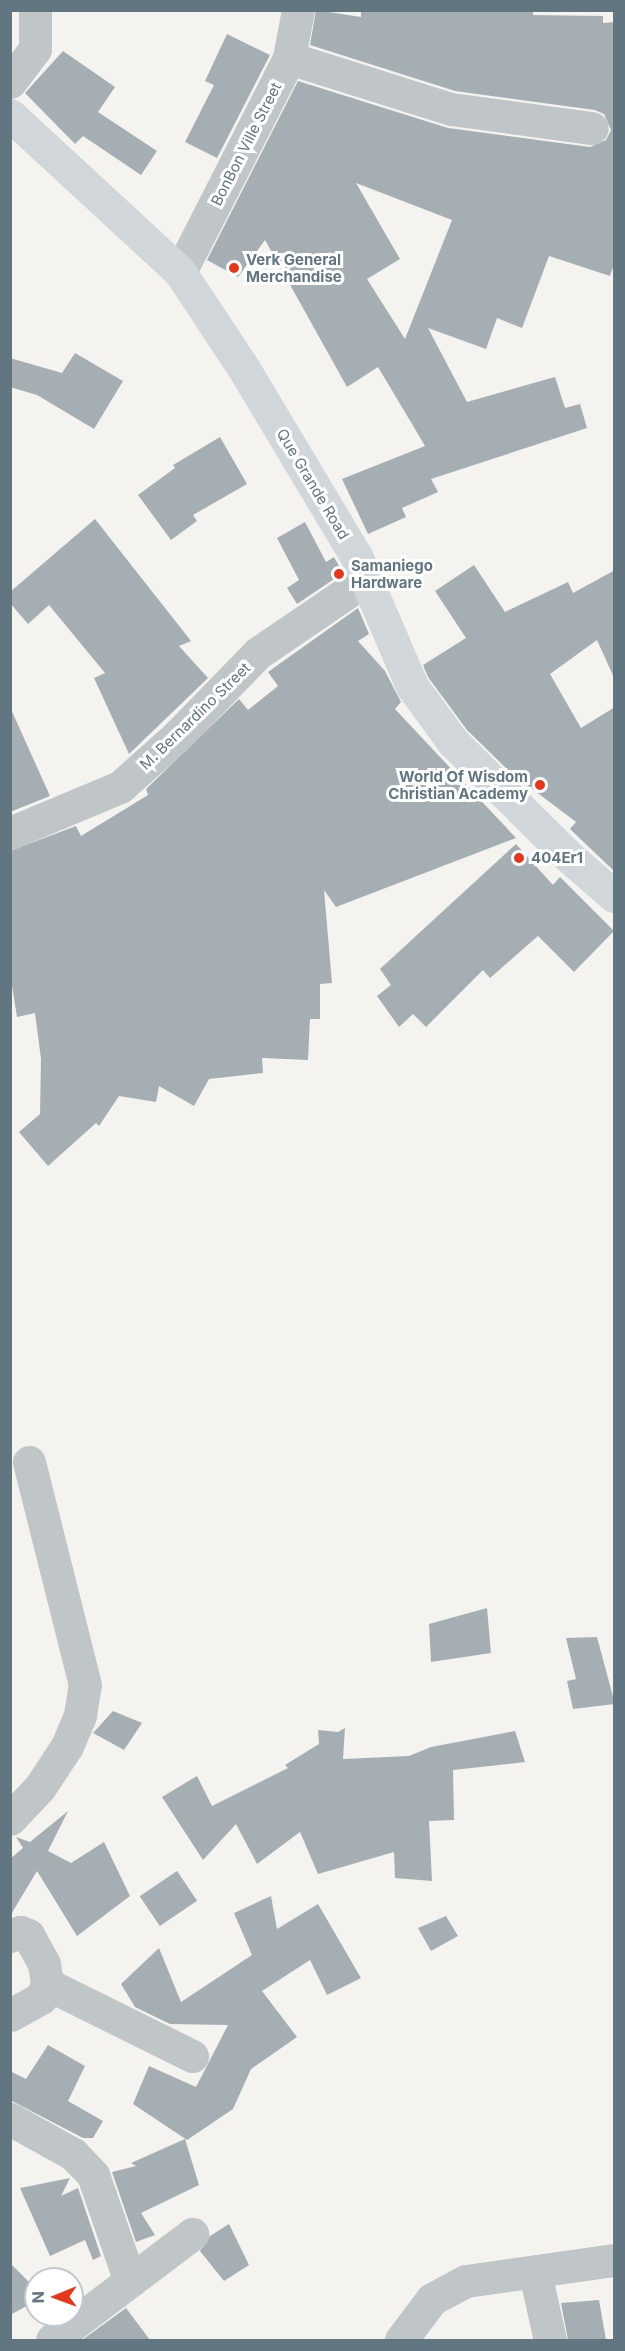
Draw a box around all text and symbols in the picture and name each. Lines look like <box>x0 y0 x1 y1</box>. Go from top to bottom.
street label: BonBon Ville Street <box>207 79 285 209</box>
place label: Verk General Merchandise <box>246 250 342 285</box>
marker: Verk General Merchandise <box>227 261 241 275</box>
street label: Que Grande Road <box>273 425 353 543</box>
place label: Samaniego Hardware <box>351 556 433 591</box>
marker: Samaniego Hardware <box>332 567 346 581</box>
street label: M. Bernardino Street <box>136 659 254 773</box>
place label: World Of Wisdom Christian Academy <box>388 767 528 802</box>
marker: World Of Wisdom Christian Academy <box>533 778 547 792</box>
place label: 404Er1 <box>531 849 583 867</box>
marker: 404Er1 <box>512 851 526 865</box>
north arrow <box>24 2267 84 2327</box>
text: N <box>28 2291 48 2304</box>

